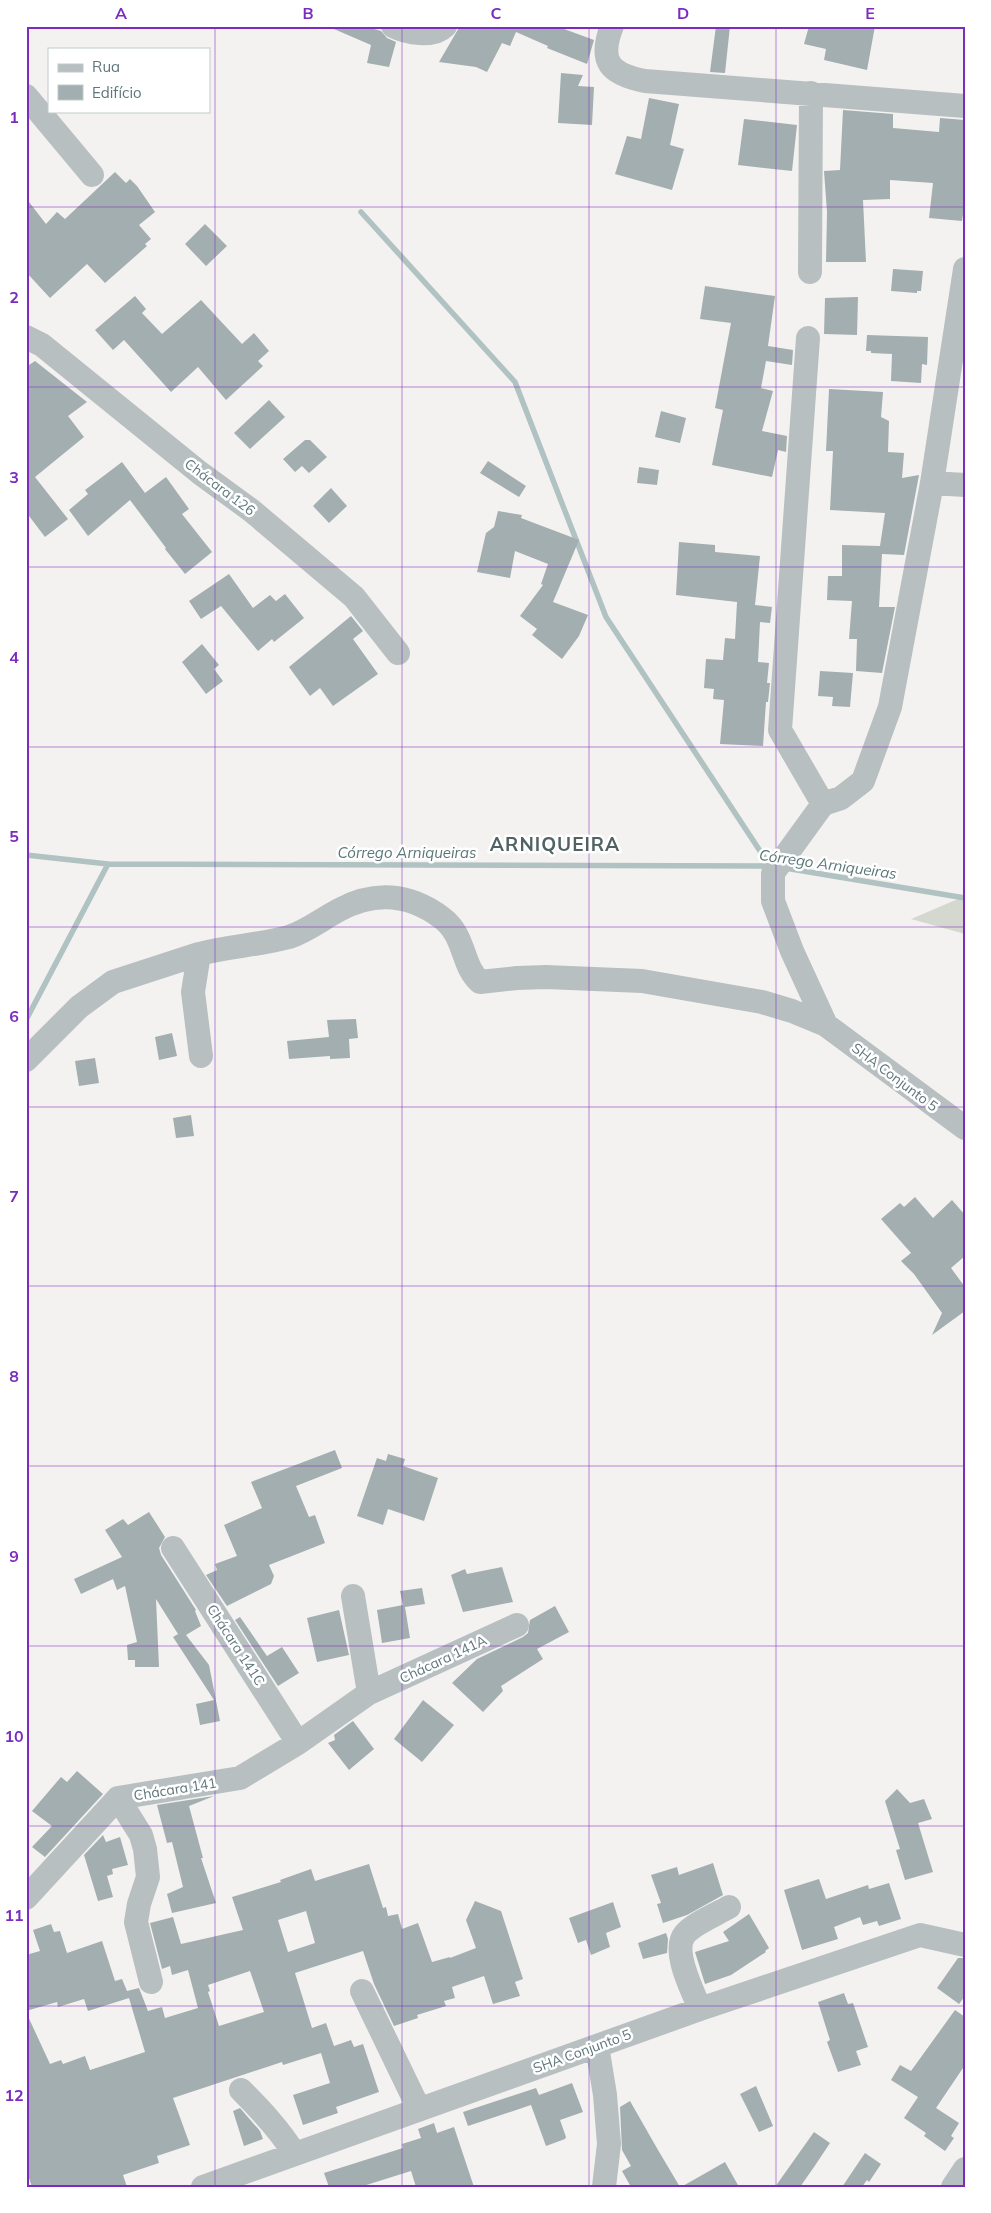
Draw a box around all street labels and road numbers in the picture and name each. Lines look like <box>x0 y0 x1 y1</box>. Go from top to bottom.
street label: Chácara 126 <box>181 455 259 519</box>
street label: SHA Conjunto 5 <box>848 1039 942 1115</box>
street label: Chácara 141C <box>203 1601 269 1689</box>
street label: Chácara 141A <box>397 1631 490 1687</box>
street label: Chácara 141 <box>132 1774 218 1804</box>
street label: SHA Conjunto 5 <box>530 2025 634 2077</box>

